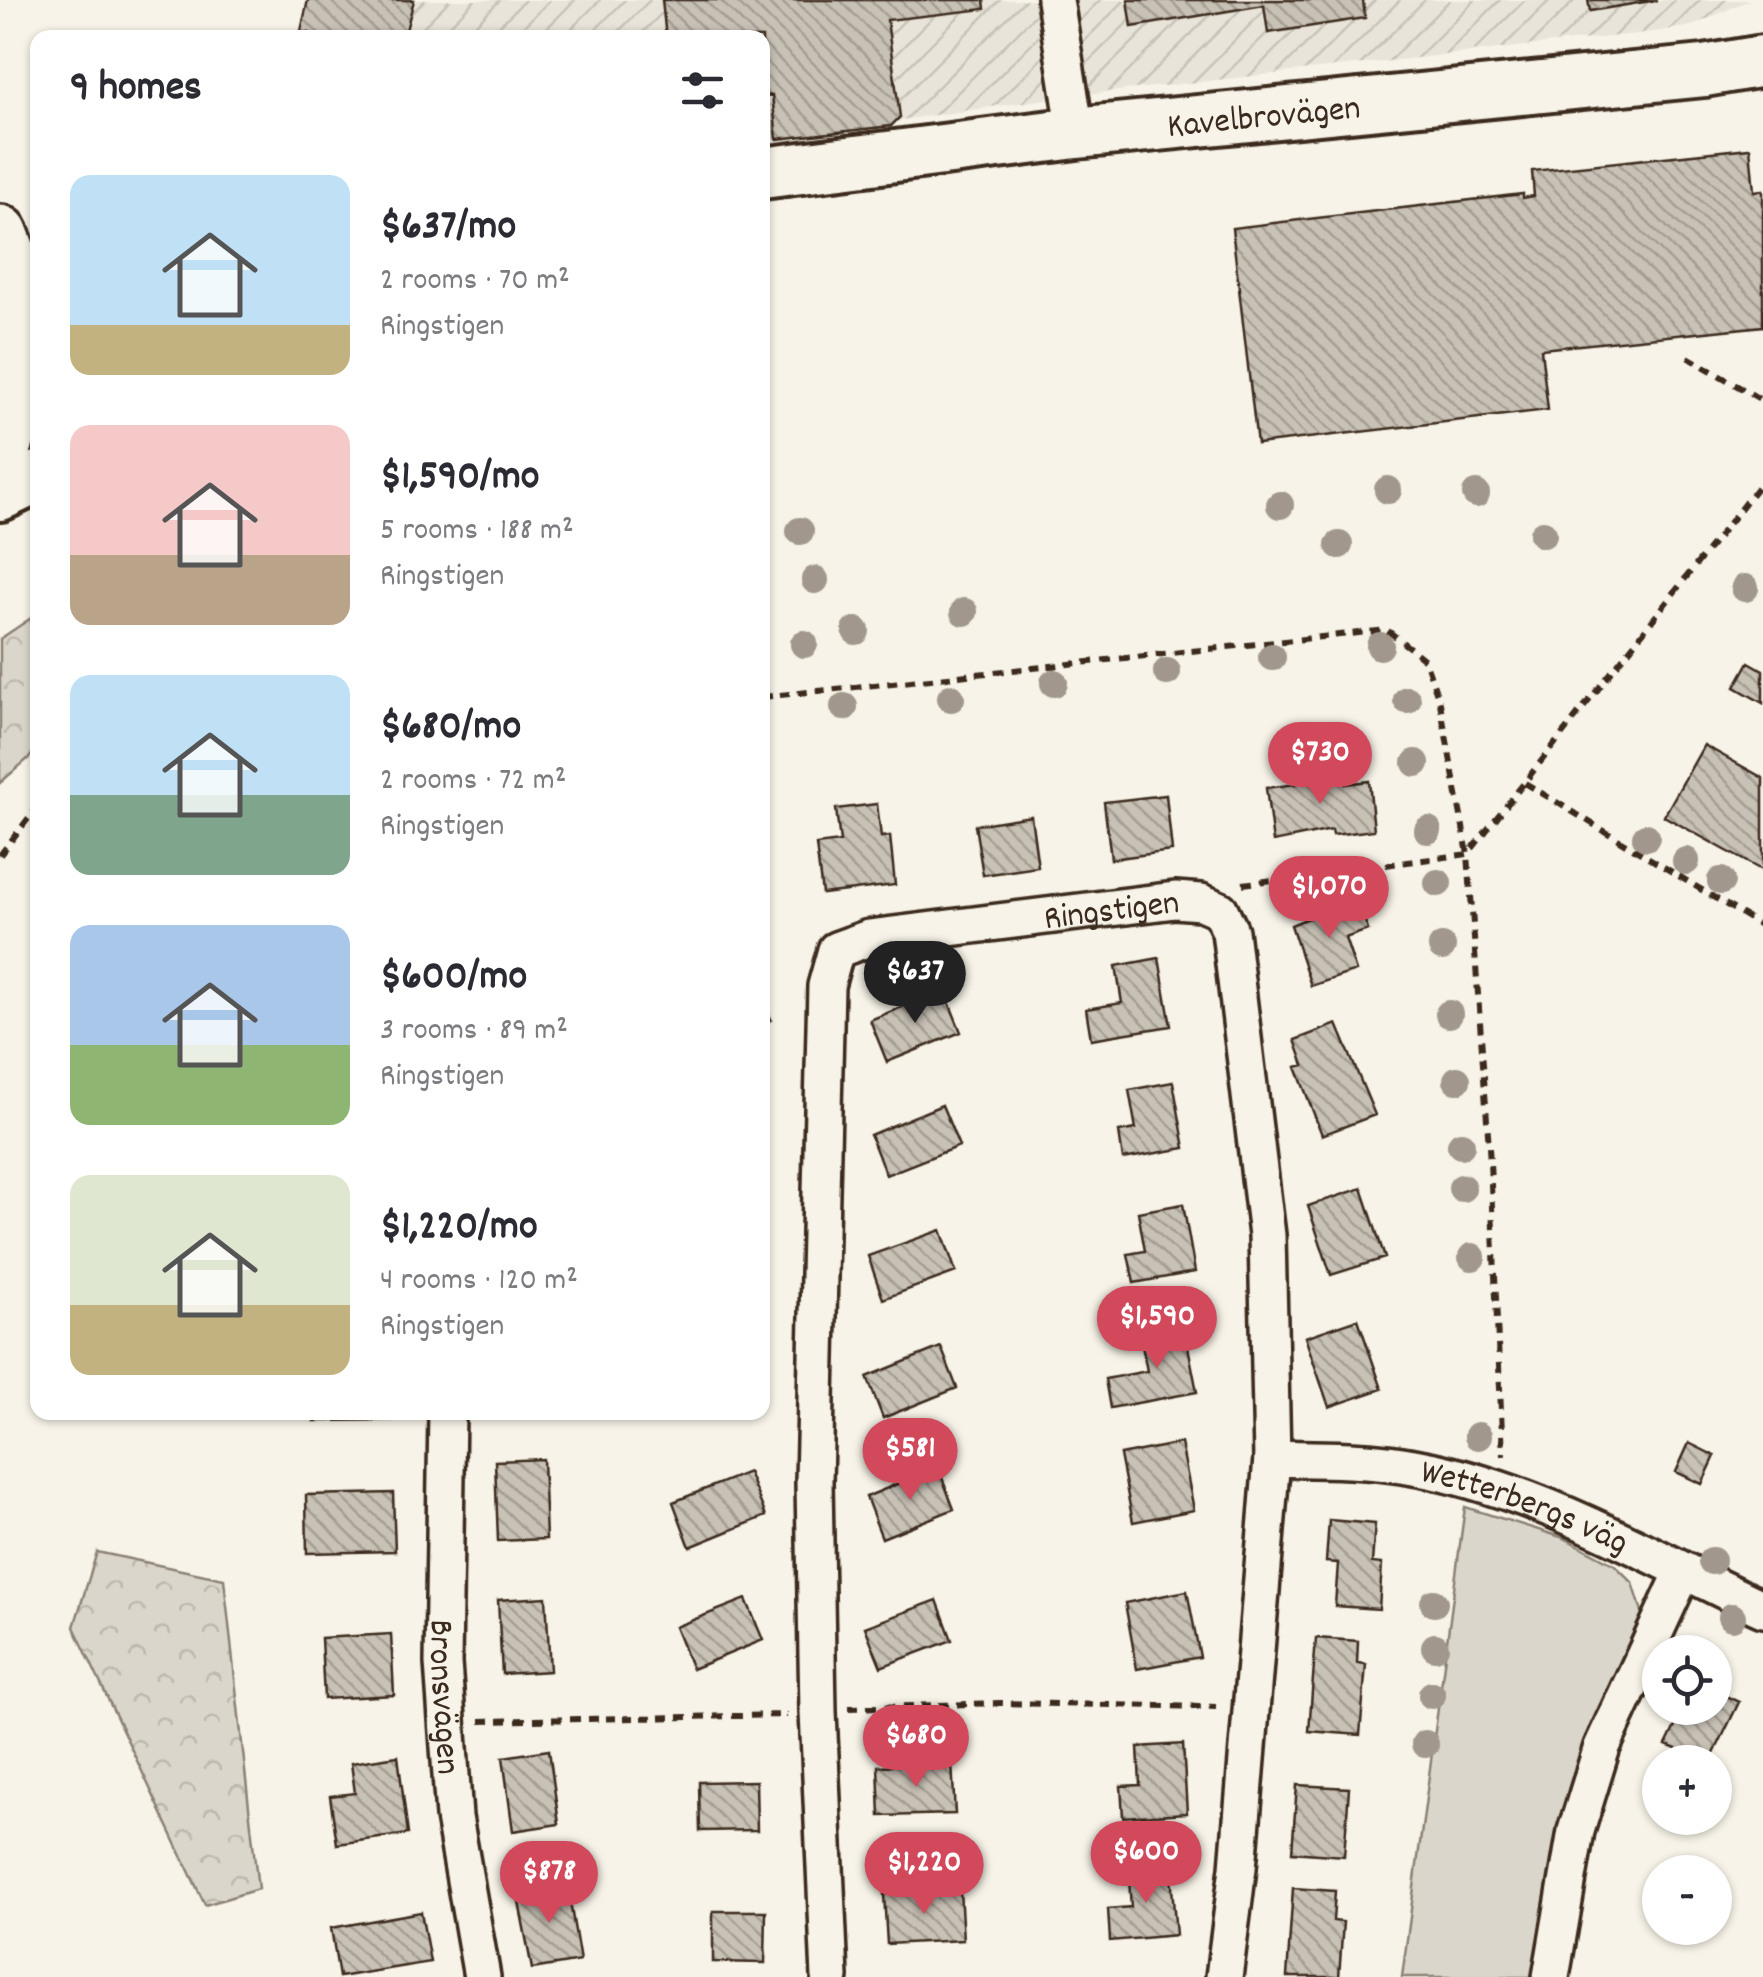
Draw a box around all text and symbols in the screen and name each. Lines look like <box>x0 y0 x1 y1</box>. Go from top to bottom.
text: 9 homes <box>70 60 202 120</box>
icon: filters <box>675 63 730 118</box>
street label: Kavelbrovägen <box>1165 85 1363 154</box>
text: $637/mo <box>380 199 516 259</box>
icon: home <box>150 215 270 335</box>
text: 2 rooms · 70 m² <box>380 259 570 305</box>
text: Ringstigen <box>380 305 504 351</box>
text: $1,590/mo <box>380 449 540 509</box>
icon: home <box>150 465 270 585</box>
text: 5 rooms · 188 m² <box>380 509 574 555</box>
text: Ringstigen <box>380 555 504 601</box>
text: $680/mo <box>380 699 521 759</box>
icon: home <box>150 715 270 835</box>
pin: $730 <box>1261 722 1379 807</box>
text: $730 <box>1290 731 1350 777</box>
text: 2 rooms · 72 m² <box>380 759 566 805</box>
text: Ringstigen <box>380 805 504 851</box>
pin: $1,070 <box>1248 856 1410 941</box>
text: $1,070 <box>1291 865 1367 911</box>
street label: Ringstigen <box>1041 880 1182 946</box>
pin: $637 <box>856 941 974 1026</box>
text: $600/mo <box>380 949 527 1009</box>
text: $637 <box>886 950 944 996</box>
icon: home <box>150 965 270 1085</box>
text: 3 rooms · 89 m² <box>380 1009 568 1055</box>
text: Ringstigen <box>380 1055 504 1101</box>
text: $1,220/mo <box>380 1199 538 1259</box>
icon: home <box>150 1215 270 1335</box>
text: 4 rooms · 120 m² <box>380 1259 578 1305</box>
pin: $1,590 <box>1076 1286 1238 1371</box>
text: $1,590 <box>1119 1295 1195 1341</box>
text: Ringstigen <box>380 1305 504 1351</box>
pin: $581 <box>851 1418 969 1503</box>
text: $581 <box>885 1427 935 1473</box>
street label: Wetterbergs väg <box>1416 1449 1636 1570</box>
street label: Bronsvägen <box>413 1619 471 1776</box>
map controls <box>1642 1635 1732 1945</box>
button: locate <box>1642 1635 1732 1725</box>
pin: $680 <box>857 1705 975 1790</box>
text: $680 <box>885 1714 947 1760</box>
button: + <box>1642 1745 1732 1835</box>
pin: $600 <box>1087 1821 1205 1906</box>
text: $600 <box>1113 1830 1179 1876</box>
pin: $1,220 <box>843 1832 1005 1917</box>
pin: $878 <box>490 1841 608 1926</box>
text: $1,220 <box>887 1841 961 1887</box>
text: $878 <box>522 1850 576 1896</box>
button: − <box>1642 1855 1732 1945</box>

